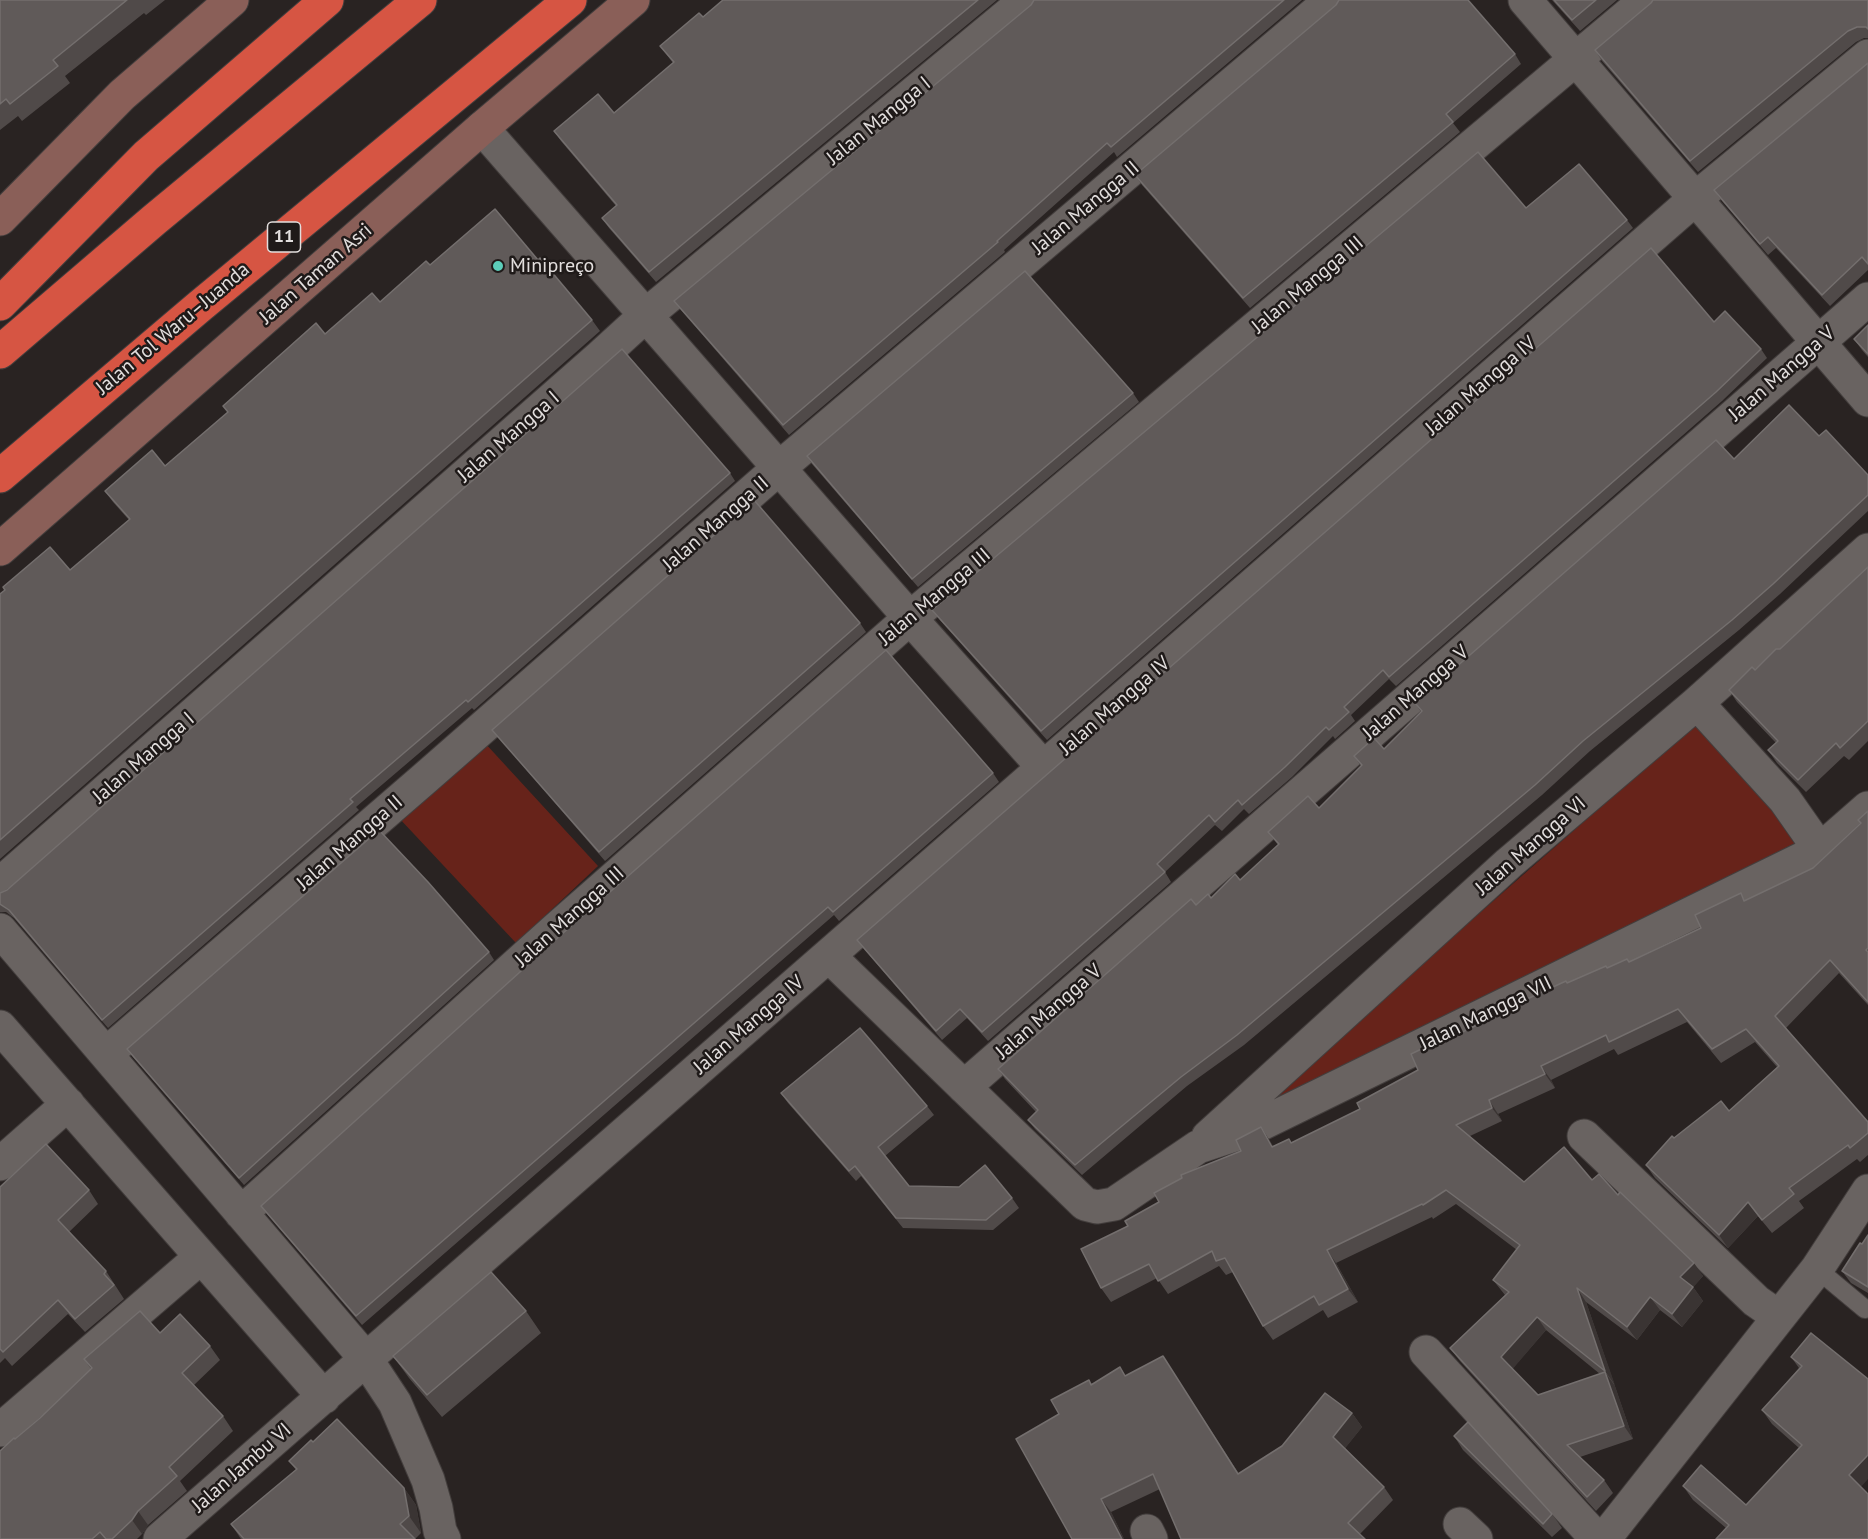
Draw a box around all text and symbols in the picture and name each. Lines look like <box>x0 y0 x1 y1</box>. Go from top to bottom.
street label: Jalan Mangga I <box>822 72 936 170</box>
street label: Jalan Mangga II <box>1027 156 1145 260</box>
street label: Jalan Taman Asri <box>255 219 377 329</box>
road number: 11 <box>268 222 300 252</box>
street label: Jalan Mangga III <box>1247 231 1369 339</box>
place label: Minipreço <box>510 254 594 278</box>
street label: Jalan Tol Waru–Juanda <box>91 258 255 400</box>
marker: Minipreço <box>491 259 505 273</box>
street label: Jalan Mangga V <box>1724 321 1840 427</box>
street label: Jalan Mangga IV <box>1421 332 1541 440</box>
street label: Jalan Mangga I <box>453 386 565 488</box>
street label: Jalan Mangga II <box>658 471 774 577</box>
street label: Jalan Mangga III <box>874 543 996 651</box>
street label: Jalan Mangga V <box>1358 640 1474 746</box>
street label: Jalan Mangga IV <box>1055 652 1175 760</box>
street label: Jalan Mangga I <box>88 707 200 809</box>
street label: Jalan Mangga II <box>292 790 408 896</box>
street label: Jalan Mangga VI <box>1471 792 1591 900</box>
street label: Jalan Mangga III <box>510 862 630 972</box>
street label: Jalan Mangga V <box>991 959 1107 1065</box>
street label: Jalan Mangga IV <box>689 971 809 1079</box>
street label: Jalan Mangga VII <box>1416 972 1556 1056</box>
street label: Jalan Jambu VI <box>187 1418 297 1518</box>

